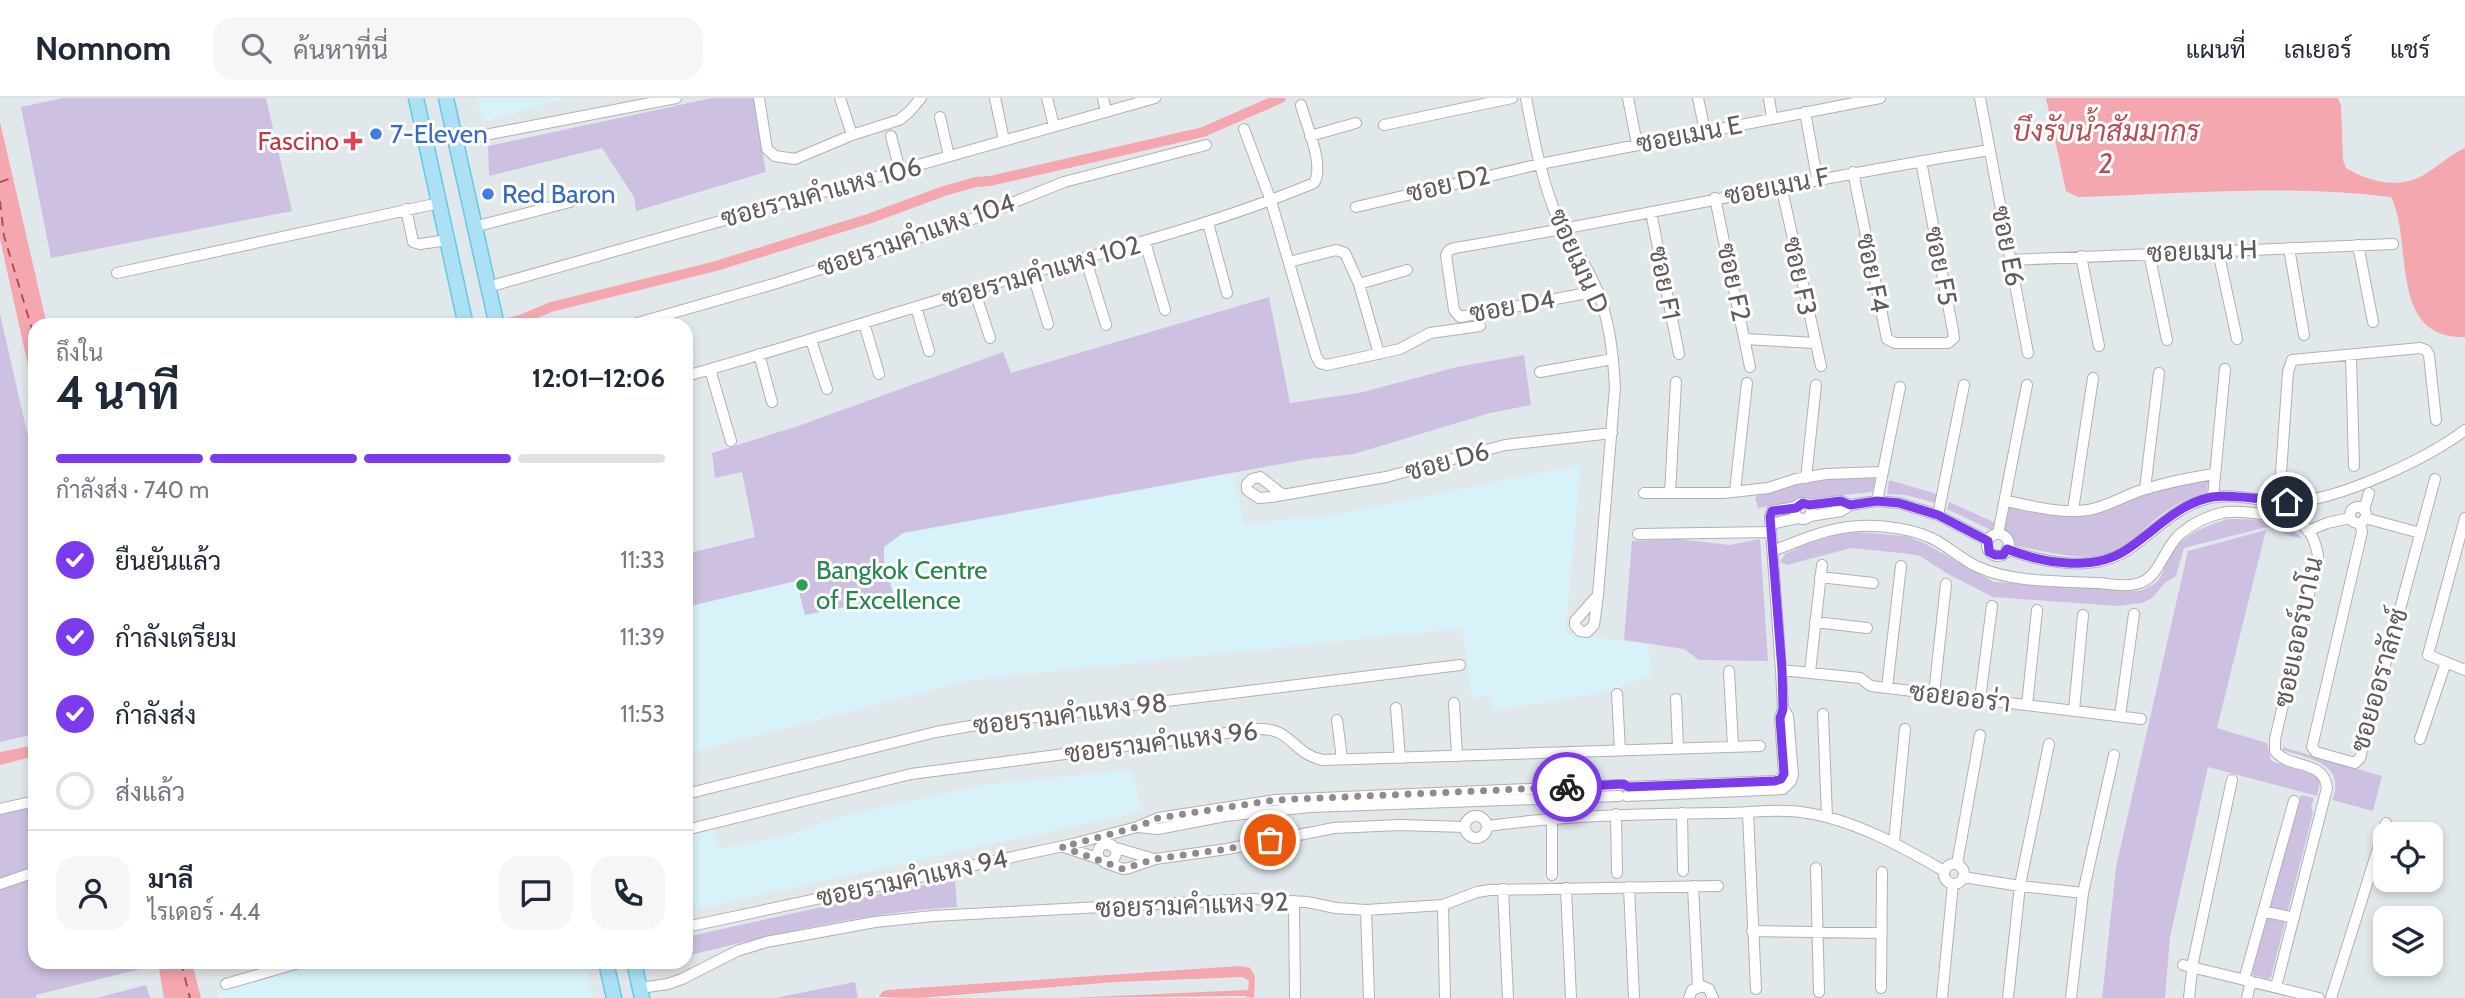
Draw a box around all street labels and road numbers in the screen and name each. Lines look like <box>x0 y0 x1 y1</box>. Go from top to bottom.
street label: ซอยเมน E <box>1633 108 1745 160</box>
street label: ซอยรามคําแหง 106 <box>717 150 925 234</box>
street label: ซอย D2 <box>1403 159 1493 209</box>
street label: ซอยเมน F <box>1722 160 1833 212</box>
street label: ซอยรามคําแหง 104 <box>813 186 1019 284</box>
street label: ซอย E6 <box>1985 203 2031 289</box>
street label: ซอยเมน D <box>1542 204 1616 318</box>
street label: ซอย F5 <box>1918 224 1964 308</box>
street label: ซอยรามคําแหง 102 <box>938 228 1144 316</box>
street label: ซอย F4 <box>1850 231 1896 315</box>
street label: ซอยเมน H <box>2146 233 2258 269</box>
street label: ซอย F3 <box>1776 234 1824 318</box>
street label: ซอย F2 <box>1710 240 1758 324</box>
street label: ซอย F1 <box>1642 244 1688 322</box>
street label: ซอย D4 <box>1467 283 1557 329</box>
street label: ซอย D6 <box>1401 434 1493 488</box>
street label: ซอยเออร์บาโน <box>2265 554 2330 710</box>
street label: ซอยออราลักซ์ <box>2342 604 2415 756</box>
street label: ซอยออร่า <box>1907 675 2013 719</box>
street label: ซอยรามคําแหง 98 <box>971 686 1169 742</box>
street label: ซอยรามคําแหง 96 <box>1063 714 1259 770</box>
street label: ซอยรามคําแหง 94 <box>813 842 1011 914</box>
street label: ซอยรามคําแหง 92 <box>1095 886 1289 924</box>

